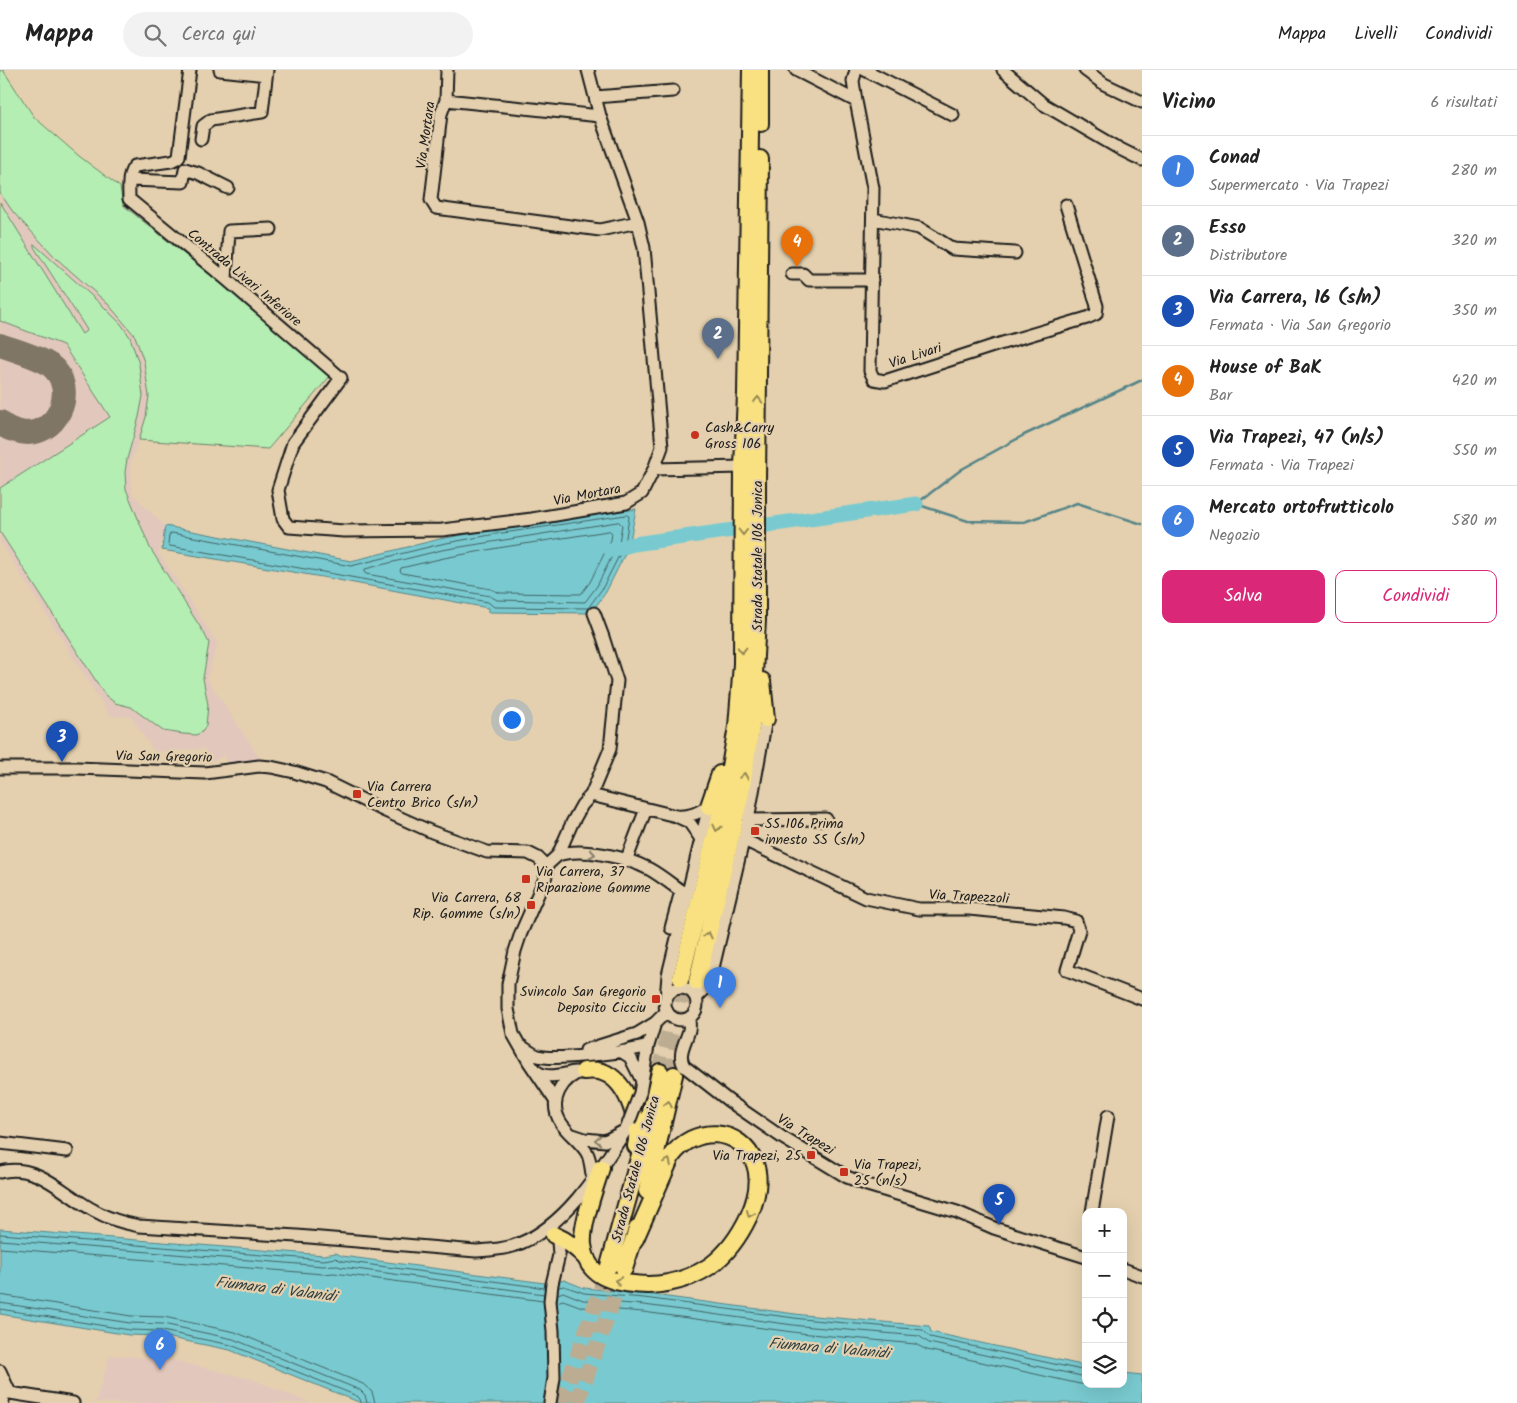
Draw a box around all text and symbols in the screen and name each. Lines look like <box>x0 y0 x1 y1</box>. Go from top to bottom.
search box <box>123 12 473 57</box>
text: Mappa <box>25 15 93 54</box>
text: Cerca qui <box>181 20 255 50</box>
text: Mappa <box>1278 20 1326 49</box>
text: Livelli <box>1354 20 1397 49</box>
text: Condividi <box>1425 20 1492 49</box>
icon: search <box>141 21 169 49</box>
text: Vicino <box>1162 86 1216 119</box>
text: 6 risultati <box>1430 90 1497 115</box>
street label: Via Mortara <box>410 100 442 170</box>
text: Conad <box>1209 143 1260 173</box>
text: 1 <box>1176 158 1180 183</box>
text: 280 m <box>1451 158 1497 183</box>
text: Supermercato · Via Trapezi <box>1209 173 1389 198</box>
text: Esso <box>1209 213 1246 243</box>
street label: Contrada Livari Inferiore <box>182 223 307 333</box>
pin: 4 <box>781 226 813 267</box>
text: 2 <box>1173 228 1183 253</box>
text: 320 m <box>1451 228 1497 253</box>
text: Distributore <box>1209 243 1287 268</box>
text: Via Carrera, 16 (s/n) <box>1209 283 1382 313</box>
text: 3 <box>1174 298 1182 323</box>
text: 350 m <box>1452 298 1497 323</box>
text: Fermata · Via San Gregorio <box>1209 313 1391 338</box>
pin: 2 <box>702 318 734 359</box>
street label: Via Livari <box>886 337 945 375</box>
text: House of BaK <box>1209 353 1322 383</box>
text: 4 <box>1174 368 1182 393</box>
text: 420 m <box>1452 368 1497 393</box>
text: Bar <box>1209 383 1232 408</box>
one-way arrow <box>753 395 763 403</box>
place label: Cash&Carry Gross 106 <box>705 417 774 455</box>
text: Via Trapezi, 47 (n/s) <box>1209 423 1384 453</box>
marker: Cash&Carry Gross 106 <box>689 429 701 441</box>
text: 5 <box>1174 438 1182 463</box>
text: 550 m <box>1453 438 1497 463</box>
text: Fermata · Via Trapezi <box>1209 453 1354 478</box>
street label: Via Mortara <box>552 478 623 512</box>
street label: Strada Statale 106 Jonica <box>747 480 769 632</box>
text: Mercato ortofrutticolo <box>1209 493 1394 523</box>
text: 6 <box>1174 508 1182 533</box>
text: 580 m <box>1452 508 1497 533</box>
text: Negozio <box>1209 523 1260 548</box>
one-way arrow <box>738 529 748 537</box>
button: Salva <box>1162 570 1325 623</box>
button: Condividi <box>1335 570 1497 623</box>
one-way arrow <box>737 646 747 654</box>
your location <box>499 707 525 733</box>
pin: 3 <box>46 721 78 762</box>
street label: Via San Gregorio <box>115 745 213 769</box>
one-way arrow <box>738 772 748 781</box>
place label: Via Carrera Centro Brico (s/n) <box>367 776 478 814</box>
marker: Via Carrera Centro Brico (s/n) <box>351 788 363 800</box>
place label: SS 106 Prima innesto SS (s/n) <box>765 813 866 851</box>
one-way arrow <box>712 823 723 832</box>
marker: SS 106 Prima innesto SS (s/n) <box>749 825 761 837</box>
one-way arrow <box>588 848 596 858</box>
place label: Via Carrera, 37 Riparazione Gomme <box>536 861 651 899</box>
marker: Via Carrera, 37 Riparazione Gomme <box>520 873 532 885</box>
street label: Via Trapezzoli <box>928 884 1010 910</box>
place label: Via Carrera, 68 Rip. Gomme (s/n) <box>413 887 522 925</box>
marker: Via Carrera, 68 Rip. Gomme (s/n) <box>525 899 537 911</box>
one-way arrow <box>702 930 713 939</box>
pin: 1 <box>704 967 736 1008</box>
place label: Svincolo San Gregorio Deposito Cicciu <box>520 981 646 1019</box>
marker: Svincolo San Gregorio Deposito Cicciu <box>650 993 662 1005</box>
street label: Strada Statale 106 Jonica <box>606 1093 666 1245</box>
one-way arrow <box>662 1100 673 1109</box>
street label: Via Trapezi <box>772 1109 839 1162</box>
one-way arrow <box>594 1135 602 1145</box>
place label: Via Trapezi, 25 <box>712 1145 802 1167</box>
marker: Via Trapezi, 25 <box>805 1149 817 1161</box>
place label: Via Trapezi, 25 (n/s) <box>854 1154 921 1192</box>
one-way arrow <box>662 1158 673 1167</box>
marker: Via Trapezi, 25 (n/s) <box>838 1166 850 1178</box>
pin: 5 <box>983 1184 1015 1225</box>
map controls <box>1082 1208 1127 1388</box>
button: + <box>1082 1208 1127 1253</box>
one-way arrow <box>746 1209 756 1218</box>
button: − <box>1082 1253 1127 1298</box>
water label: Fiumara di Valanidi <box>214 1271 341 1310</box>
one-way arrow <box>614 1276 623 1287</box>
button: locate <box>1082 1298 1127 1343</box>
pin: 6 <box>144 1329 176 1370</box>
water label: Fiumara di Valanidi <box>768 1332 894 1367</box>
button: layers <box>1082 1343 1127 1388</box>

